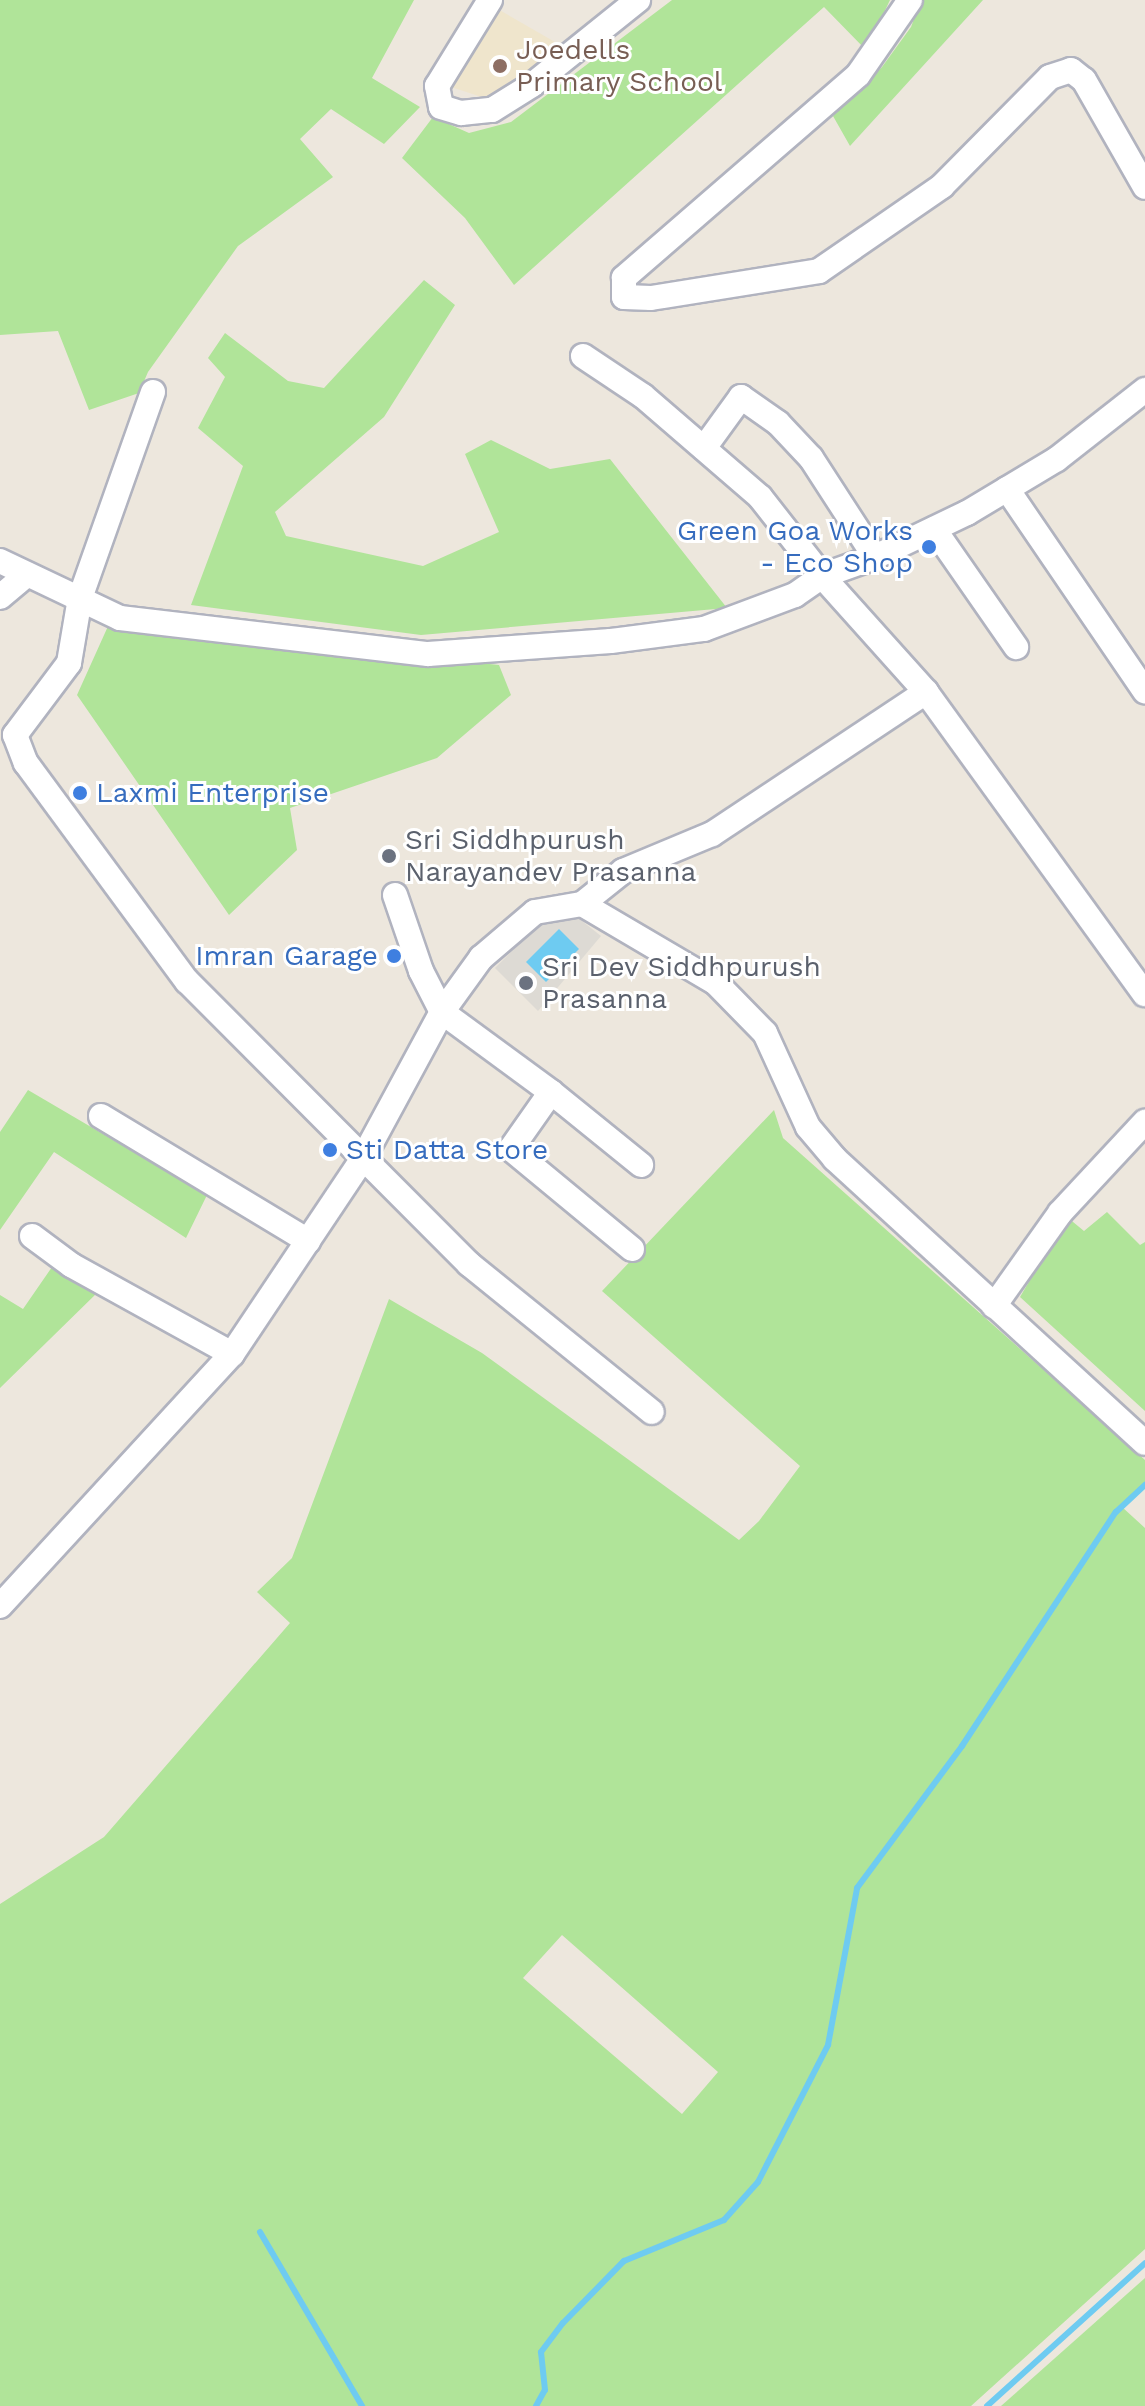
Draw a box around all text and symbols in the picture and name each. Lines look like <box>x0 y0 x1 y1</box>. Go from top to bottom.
place label: Joedells Primary School <box>516 33 723 99</box>
marker: Joedells Primary School <box>491 57 509 75</box>
place label: Green Goa Works - Eco Shop <box>676 514 913 580</box>
marker: Green Goa Works - Eco Shop <box>920 538 938 556</box>
place label: Laxmi Enterprise <box>96 776 329 810</box>
marker: Laxmi Enterprise <box>71 784 89 802</box>
place label: Sri Siddhpurush Narayandev Prasanna <box>405 823 697 889</box>
marker: Sri Siddhpurush Narayandev Prasanna <box>380 847 398 865</box>
place label: Imran Garage <box>195 939 378 973</box>
marker: Imran Garage <box>385 947 403 965</box>
place label: Sri Dev Siddhpurush Prasanna <box>542 950 822 1016</box>
marker: Sri Dev Siddhpurush Prasanna <box>517 974 535 992</box>
place label: Sti Datta Store <box>346 1133 549 1167</box>
marker: Sti Datta Store <box>321 1141 339 1159</box>

